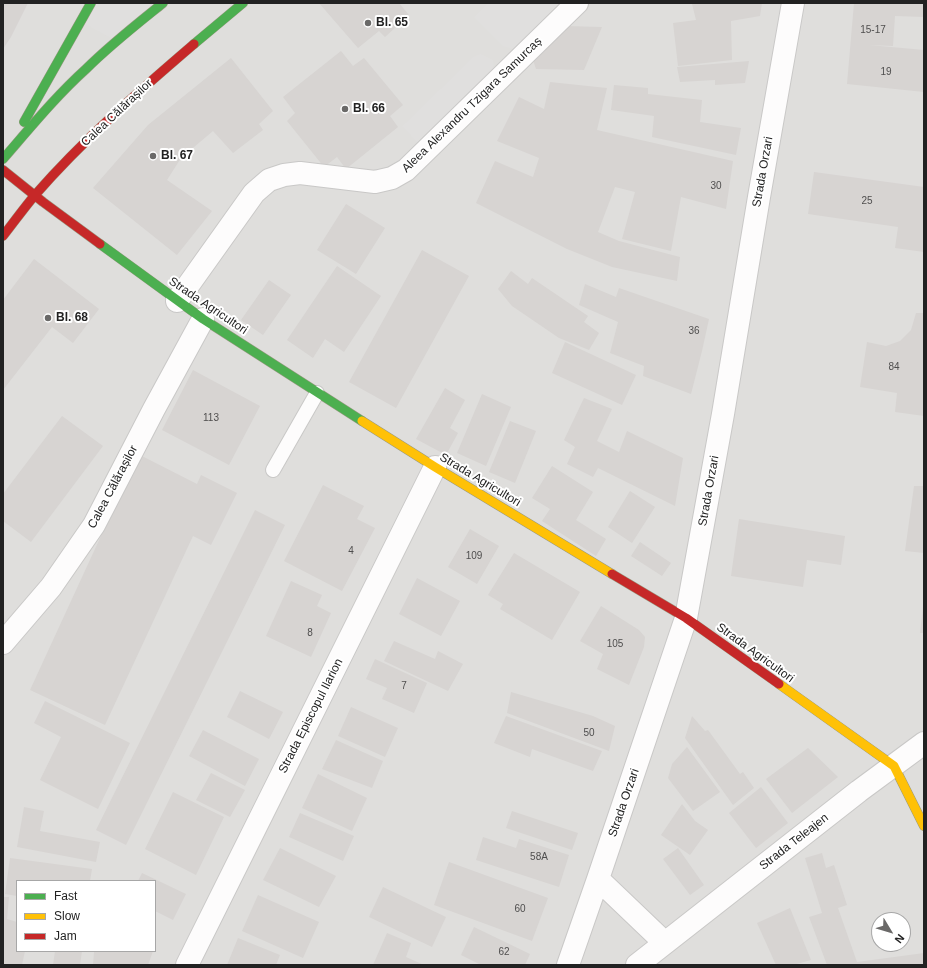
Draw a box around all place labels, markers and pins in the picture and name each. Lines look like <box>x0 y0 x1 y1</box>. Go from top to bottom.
place label: Bl. 65 <box>376 16 408 30</box>
marker: Bl. 65 <box>363 18 373 28</box>
place label: Bl. 66 <box>353 102 385 116</box>
marker: Bl. 66 <box>340 104 350 114</box>
place label: Bl. 67 <box>161 149 193 163</box>
marker: Bl. 67 <box>148 151 158 161</box>
place label: Bl. 68 <box>56 311 88 325</box>
marker: Bl. 68 <box>43 313 53 323</box>

